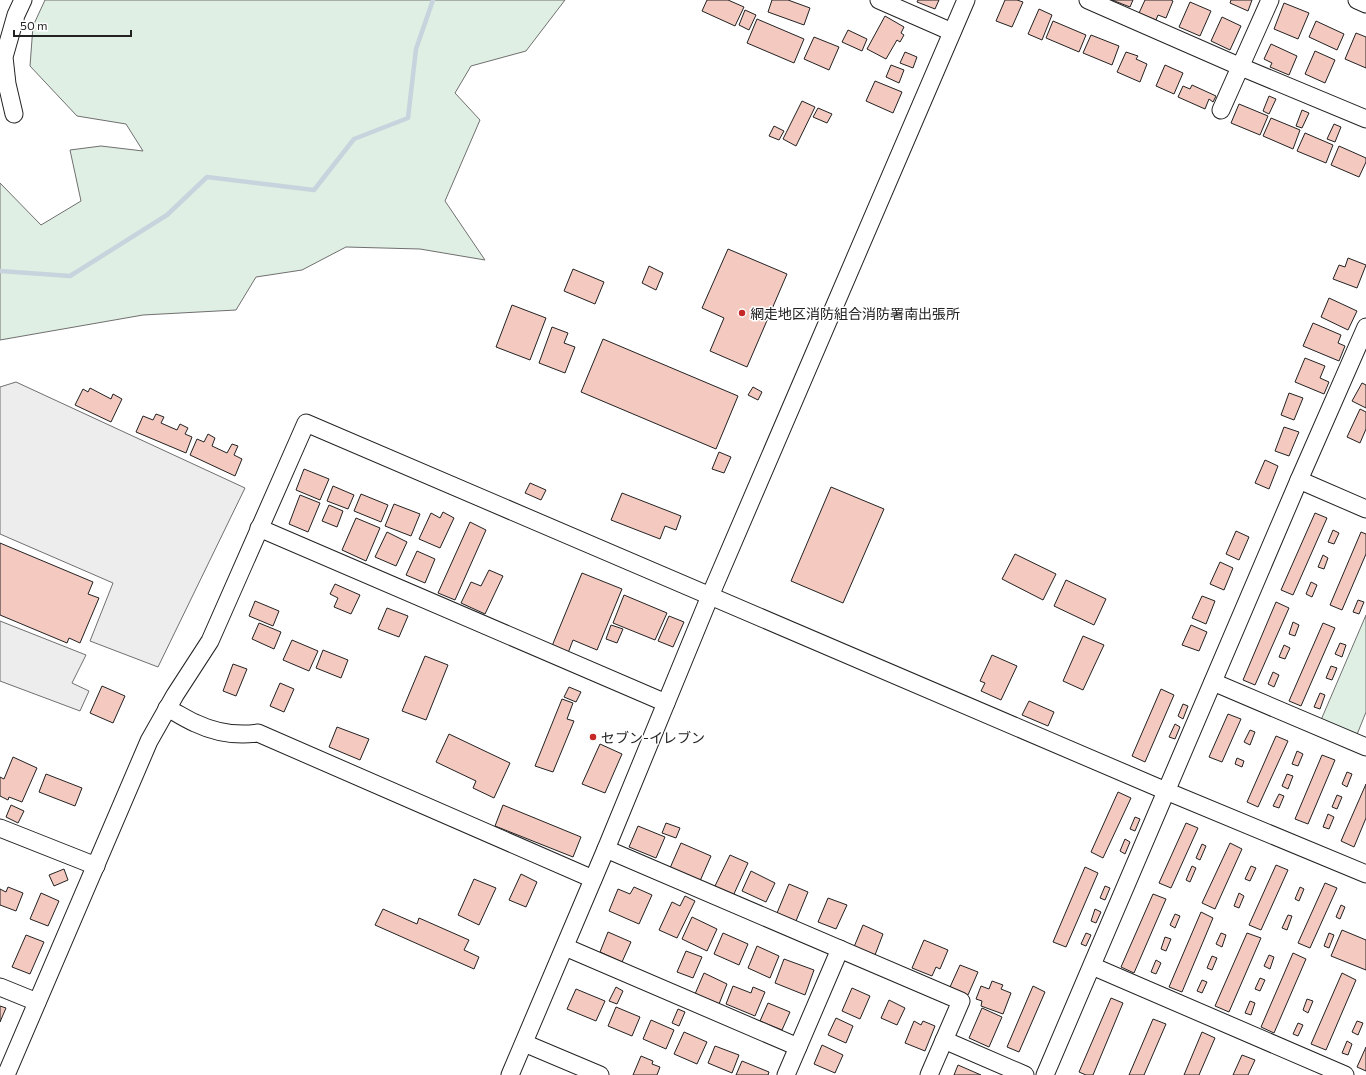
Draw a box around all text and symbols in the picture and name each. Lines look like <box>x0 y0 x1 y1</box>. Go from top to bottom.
scale bar <box>14 12 131 38</box>
text: 50 m <box>20 18 48 32</box>
place label: 網走地区消防組合消防署南出張所 <box>750 305 960 322</box>
marker: 網走地区消防組合消防署南出張所 <box>737 308 747 318</box>
place label: セブン-イレブン <box>601 729 705 746</box>
marker: セブン-イレブン <box>588 732 598 742</box>

